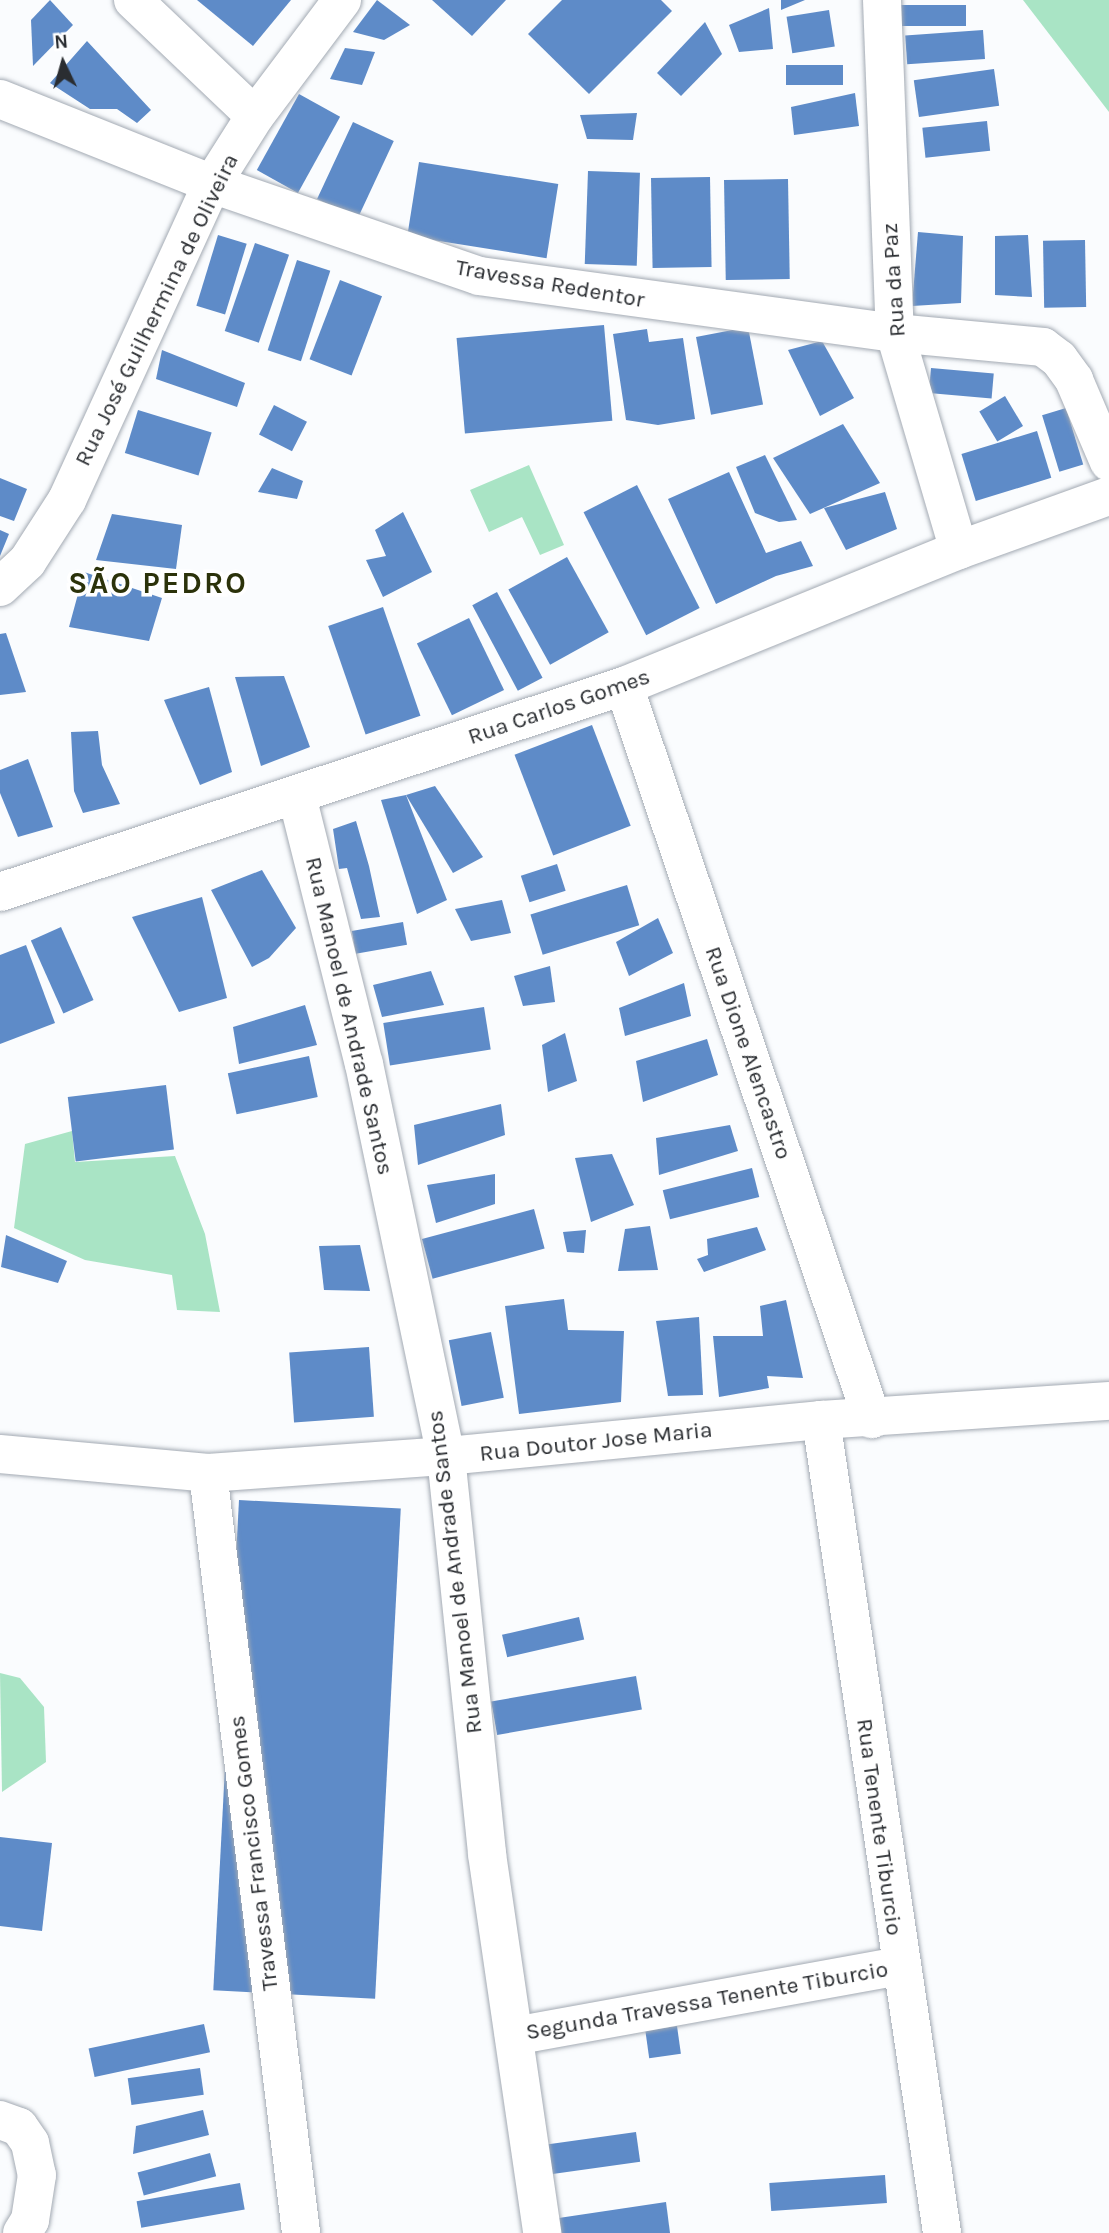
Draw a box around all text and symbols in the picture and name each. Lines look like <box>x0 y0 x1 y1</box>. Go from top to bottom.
north arrow <box>28 28 98 98</box>
text: N <box>53 31 69 54</box>
street label: Rua José Guilhermina de Oliveira <box>69 149 245 471</box>
street label: Rua da Paz <box>876 222 912 338</box>
street label: Travessa Redentor <box>453 254 647 314</box>
district label: SÃO PEDRO <box>69 565 247 601</box>
street label: Rua Carlos Gomes <box>464 663 654 751</box>
street label: Rua Manoel de Andrade Santos <box>299 854 399 1178</box>
street label: Rua Dione Alencastro <box>699 943 797 1163</box>
street label: Rua Manoel de Andrade Santos <box>421 1409 489 1735</box>
street label: Rua Doutor Jose Maria <box>478 1416 714 1468</box>
street label: Travessa Francisco Gomes <box>223 1714 285 1992</box>
street label: Rua Tenente Tiburcio <box>850 1717 908 1937</box>
street label: Segunda Travessa Tenente Tiburcio <box>524 1956 890 2046</box>

